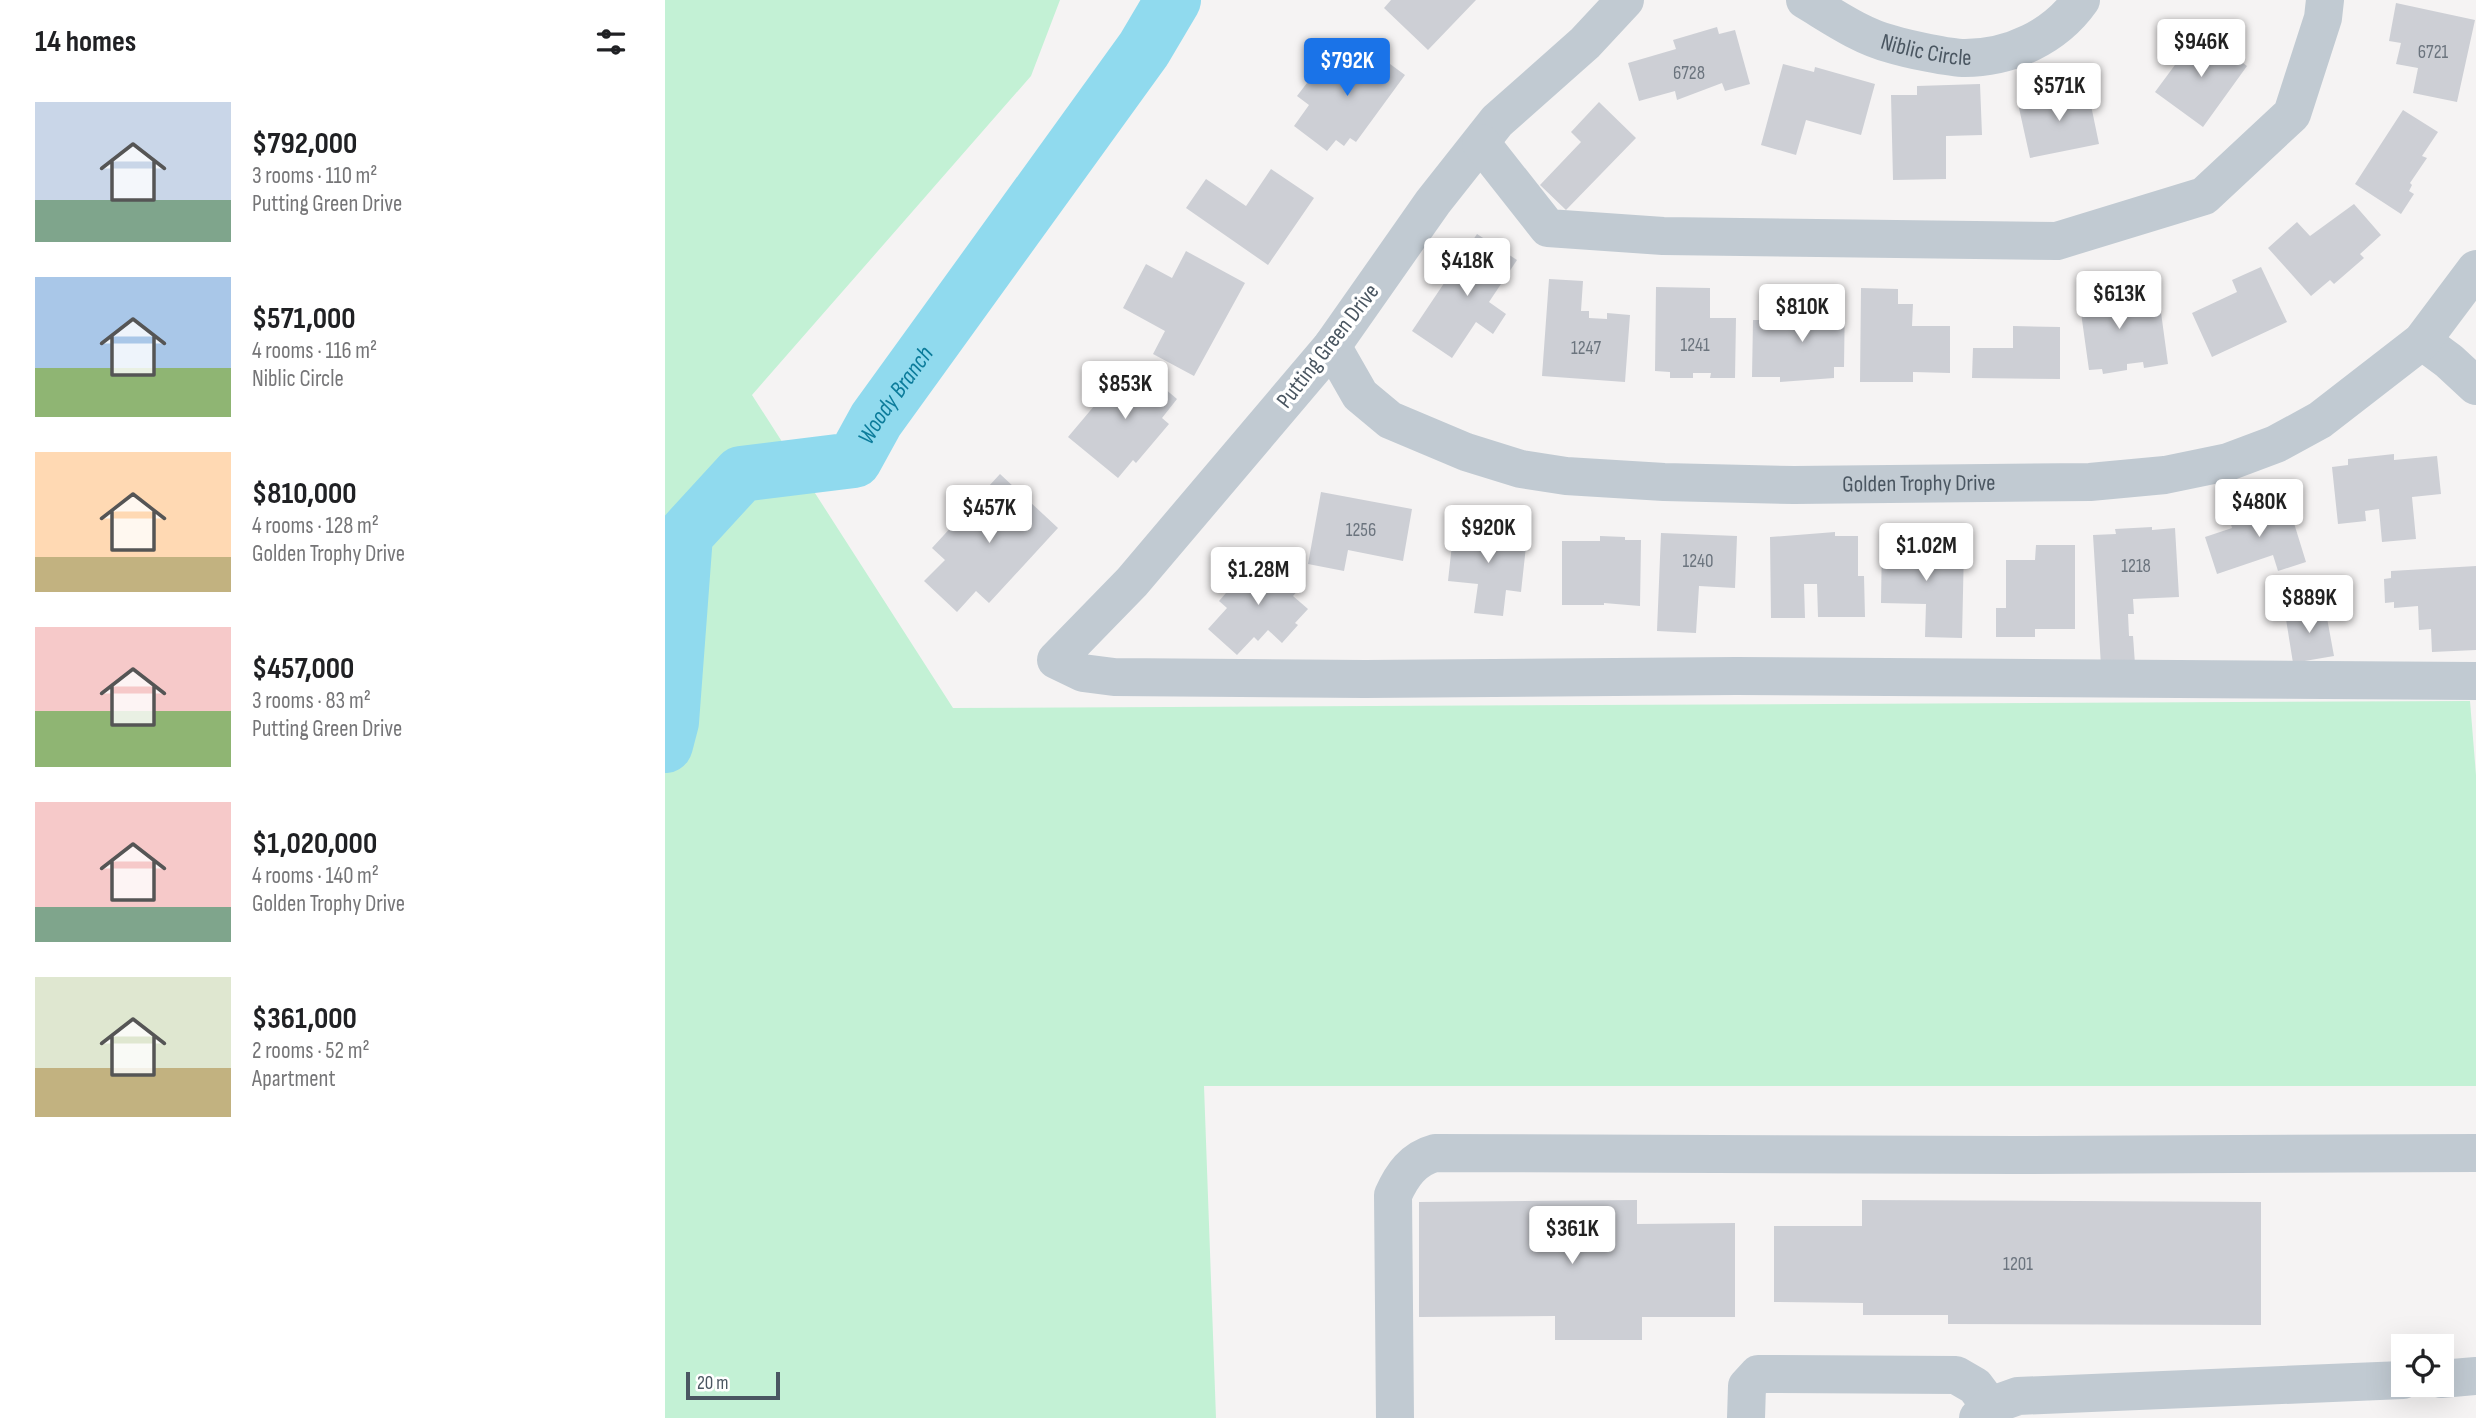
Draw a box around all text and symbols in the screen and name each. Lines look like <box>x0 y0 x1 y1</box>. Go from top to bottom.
pin: $946K <box>2152 20 2250 79</box>
icon: filters <box>592 23 630 61</box>
text: 14 homes <box>35 24 136 60</box>
street label: Niblic Circle <box>1878 28 1972 72</box>
text: $946K <box>2173 28 2229 56</box>
pin: $792K <box>1298 38 1396 98</box>
house number: 6721 <box>2418 41 2449 64</box>
text: $792K <box>1320 47 1374 75</box>
house number: 6728 <box>1673 62 1705 85</box>
pin: $571K <box>2010 64 2108 123</box>
text: $571K <box>2033 72 2085 100</box>
text: $792,000 <box>252 126 357 162</box>
icon: home <box>91 130 175 214</box>
text: 3 rooms · 110 m² <box>252 162 377 190</box>
text: Putting Green Drive <box>252 190 402 218</box>
pin: $418K <box>1418 238 1516 298</box>
text: $418K <box>1440 247 1494 275</box>
pin: $613K <box>2070 272 2168 331</box>
street label: Putting Green Drive <box>1271 278 1385 414</box>
text: $613K <box>2092 280 2146 308</box>
pin: $810K <box>1753 284 1851 344</box>
text: $810K <box>1775 293 1829 321</box>
text: $571,000 <box>252 301 356 337</box>
icon: home <box>91 305 175 389</box>
house number: 1241 <box>1680 334 1710 357</box>
text: 4 rooms · 116 m² <box>252 337 377 365</box>
house number: 1247 <box>1571 337 1601 360</box>
water label: Woody Branch <box>851 340 939 449</box>
pin: $853K <box>1076 362 1174 421</box>
text: Niblic Circle <box>252 365 344 393</box>
text: $853K <box>1098 370 1152 398</box>
street label: Golden Trophy Drive <box>1842 469 1995 499</box>
text: $810,000 <box>252 476 357 512</box>
icon: home <box>91 480 175 564</box>
pin: $480K <box>2210 480 2308 539</box>
pin: $457K <box>940 486 1038 545</box>
text: $480K <box>2231 488 2287 516</box>
text: $457K <box>962 494 1016 522</box>
pin: $920K <box>1439 505 1537 565</box>
text: 4 rooms · 128 m² <box>252 512 379 540</box>
text: $920K <box>1460 514 1516 542</box>
house number: 1256 <box>1346 519 1376 542</box>
pin: $1.02M <box>1869 524 1983 583</box>
text: $1.02M <box>1895 532 1957 560</box>
text: Golden Trophy Drive <box>252 540 405 568</box>
pin: $1.28M <box>1201 548 1315 607</box>
house number: 1240 <box>1683 550 1714 573</box>
house number: 1218 <box>2121 555 2151 578</box>
text: $1.28M <box>1227 556 1289 584</box>
pin: $889K <box>2260 576 2358 635</box>
text: $889K <box>2281 584 2337 612</box>
text: $457,000 <box>252 651 354 687</box>
icon: home <box>91 655 175 739</box>
text: 3 rooms · 83 m² <box>252 687 371 715</box>
text: Putting Green Drive <box>252 715 402 743</box>
text: $1,020,000 <box>252 826 377 862</box>
icon: home <box>91 830 175 914</box>
text: 4 rooms · 140 m² <box>252 862 379 890</box>
text: Golden Trophy Drive <box>252 890 405 918</box>
text: $361,000 <box>252 1001 357 1037</box>
icon: home <box>91 1005 175 1089</box>
text: 2 rooms · 52 m² <box>252 1037 370 1065</box>
text: Apartment <box>252 1065 336 1093</box>
pin: $361K <box>1523 1206 1621 1266</box>
text: $361K <box>1545 1215 1599 1243</box>
house number: 1201 <box>2003 1253 2033 1276</box>
map controls <box>2391 1334 2454 1397</box>
button: locate <box>2391 1334 2454 1397</box>
scale bar <box>686 1369 781 1401</box>
text: 20 m <box>697 1372 729 1395</box>

